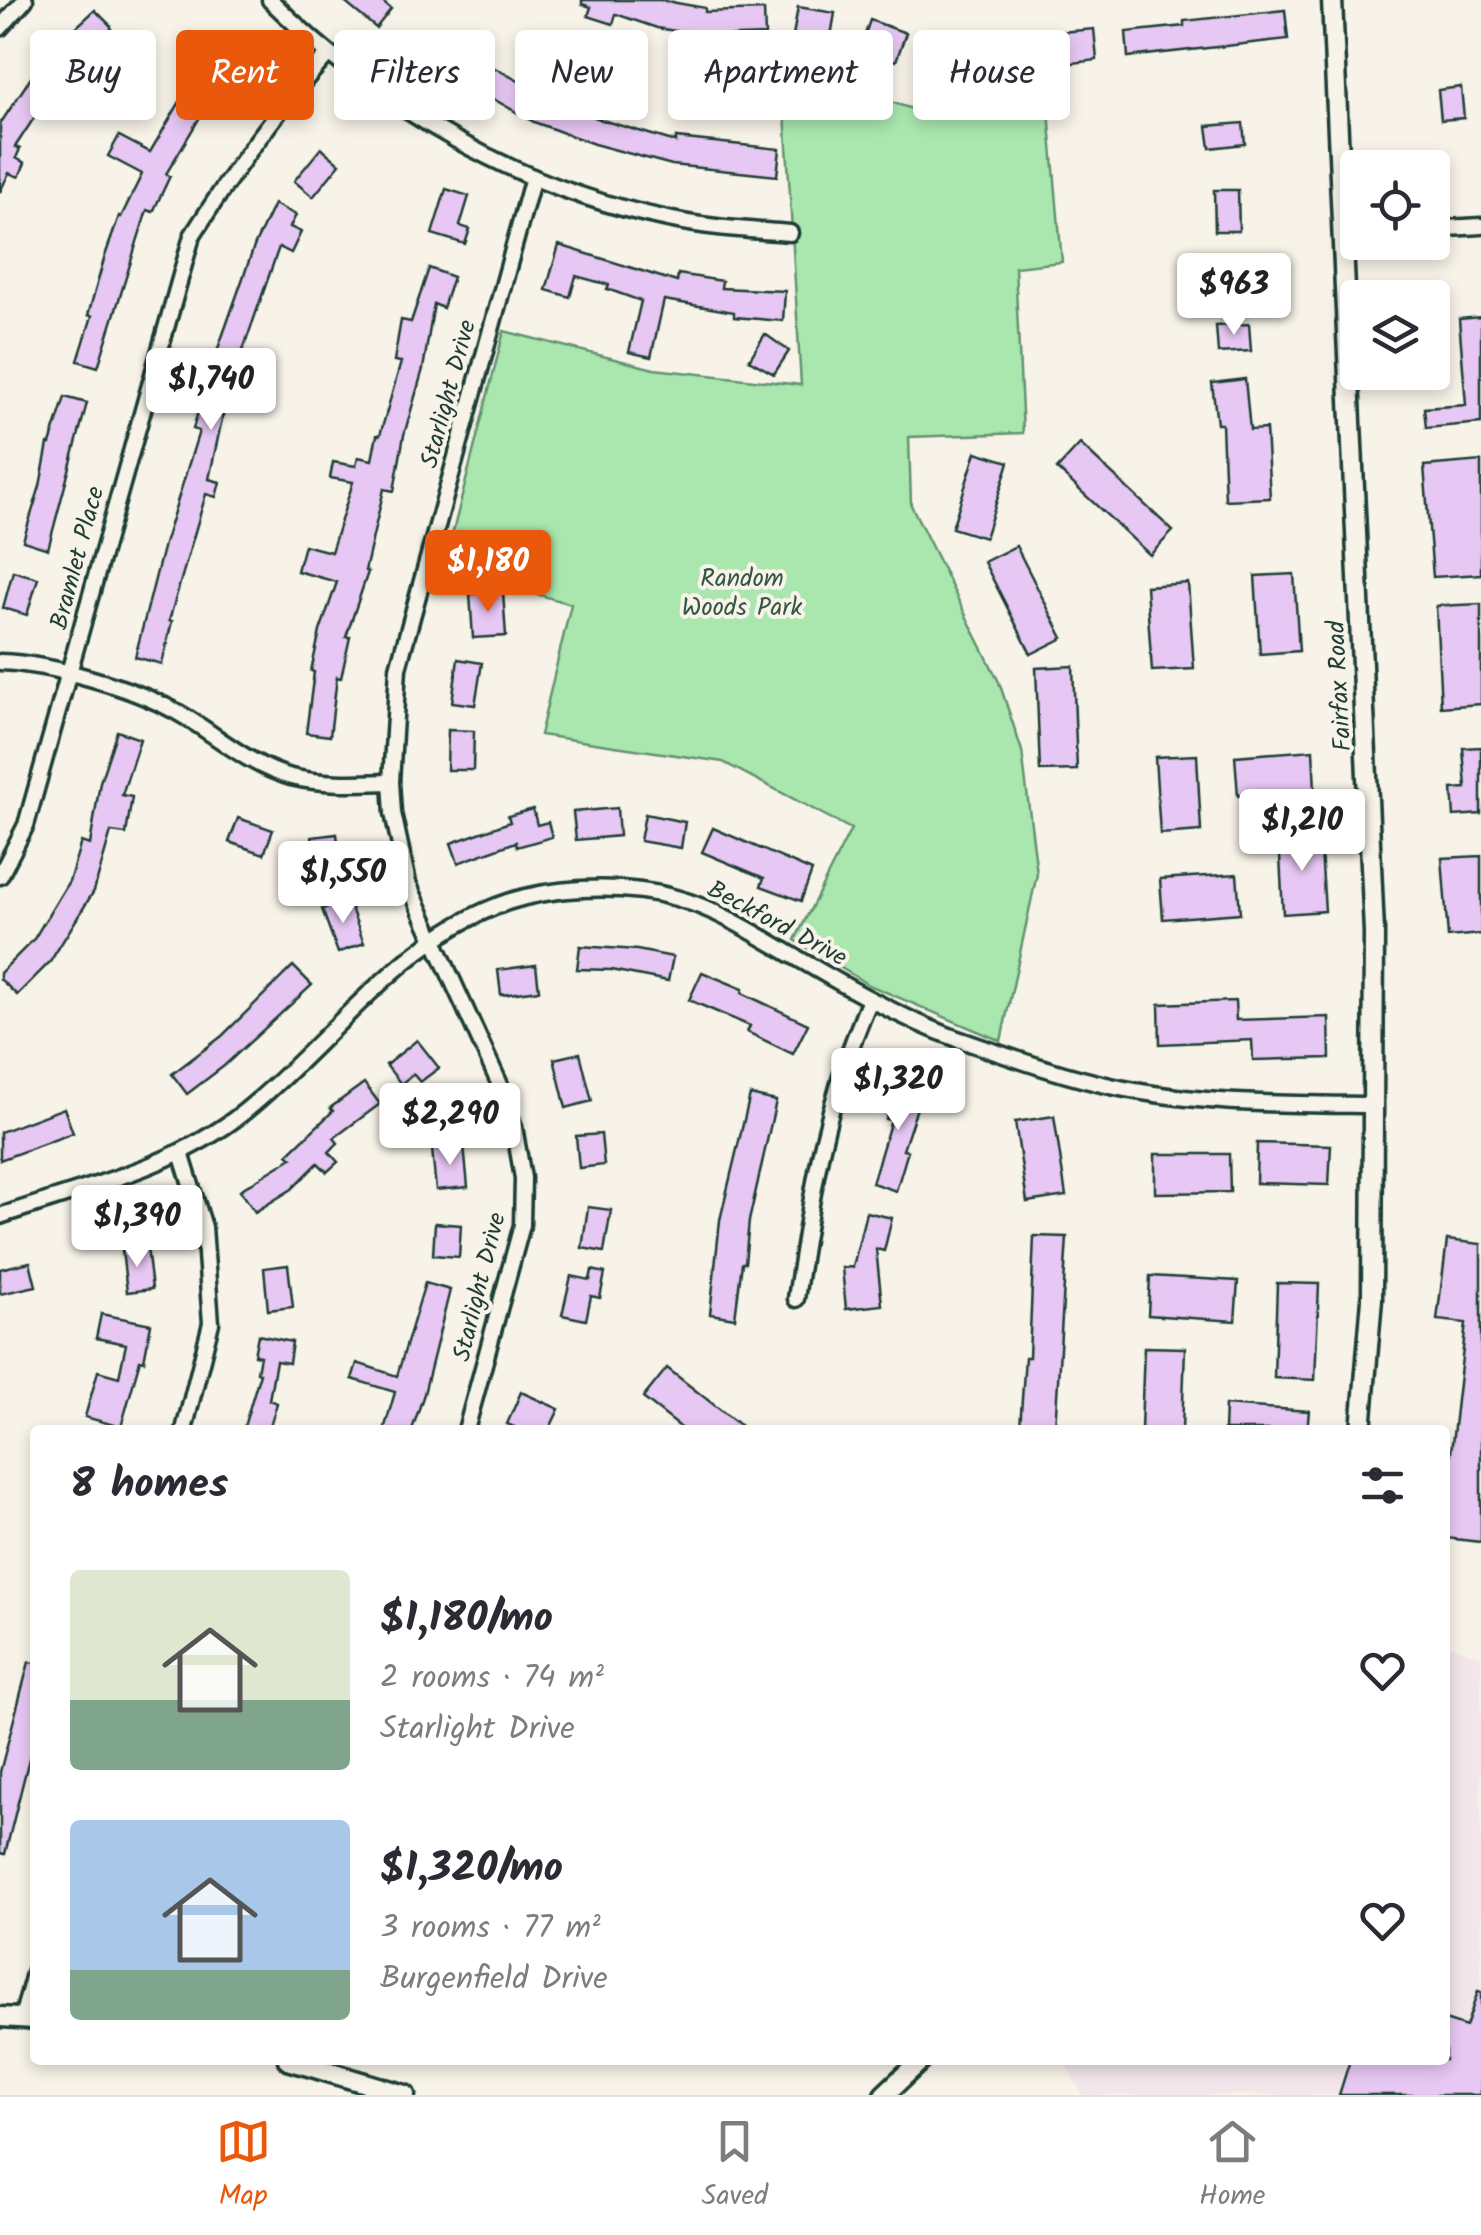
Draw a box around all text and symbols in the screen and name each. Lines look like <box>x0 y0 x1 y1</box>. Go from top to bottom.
chip: Buy <box>30 30 156 120</box>
chip: Rent <box>176 30 314 120</box>
chip: Filters <box>334 30 495 120</box>
chip: New <box>515 30 648 120</box>
chip: Apartment <box>668 30 893 120</box>
chip: House <box>913 30 1070 120</box>
map controls <box>1340 150 1450 390</box>
button: locate <box>1340 150 1450 260</box>
pin: $963 <box>1175 253 1293 338</box>
text: $963 <box>1199 260 1269 311</box>
button: layers <box>1340 280 1450 390</box>
street label: Starlight Drive <box>410 315 488 473</box>
pin: $1,740 <box>130 348 292 433</box>
text: $1,740 <box>168 355 254 406</box>
street label: Bramlet Place <box>40 482 116 634</box>
pin: $1,180 <box>407 530 569 615</box>
text: $1,180 <box>447 537 529 588</box>
park label: Random Woods Park <box>682 559 803 628</box>
street label: Fairfax Road <box>1317 618 1363 752</box>
pin: $1,210 <box>1221 789 1383 874</box>
text: $1,210 <box>1261 796 1343 847</box>
pin: $1,550 <box>262 841 424 926</box>
text: $1,550 <box>300 848 386 899</box>
street label: Beckford Drive <box>700 870 854 978</box>
pin: $1,320 <box>817 1048 979 1133</box>
text: $1,320 <box>853 1055 943 1106</box>
pin: $2,290 <box>369 1083 531 1168</box>
text: $2,290 <box>401 1090 499 1141</box>
pin: $1,390 <box>56 1185 218 1270</box>
text: $1,390 <box>93 1192 181 1243</box>
street label: Starlight Drive <box>442 1208 518 1366</box>
text: 8 homes <box>70 1452 228 1519</box>
icon: filters <box>1355 1458 1410 1513</box>
text: $1,180/mo <box>380 1586 553 1653</box>
icon: home <box>150 1610 270 1730</box>
icon: heart <box>1355 1643 1410 1698</box>
text: 2 rooms · 74 m² <box>380 1653 604 1704</box>
text: Starlight Drive <box>380 1704 575 1755</box>
text: $1,320/mo <box>380 1836 563 1903</box>
icon: home <box>150 1860 270 1980</box>
icon: heart <box>1355 1893 1410 1948</box>
text: 3 rooms · 77 m² <box>380 1903 601 1954</box>
text: Burgenfield Drive <box>380 1954 608 2005</box>
tab: Map <box>216 2114 271 2219</box>
tab: Saved <box>702 2114 768 2219</box>
tab: Home <box>1199 2114 1265 2219</box>

